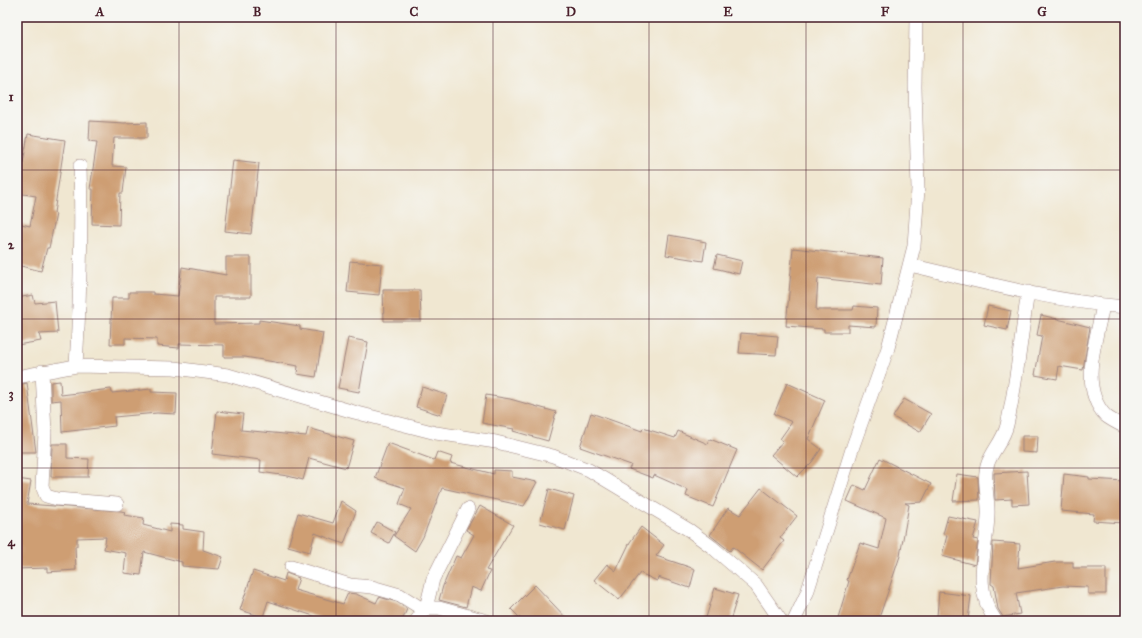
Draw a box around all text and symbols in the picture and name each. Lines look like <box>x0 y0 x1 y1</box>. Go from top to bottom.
text: A <box>95 4 105 20</box>
text: B <box>253 4 262 20</box>
text: C <box>410 4 419 20</box>
text: D <box>566 4 576 20</box>
text: E <box>723 4 733 20</box>
text: F <box>881 4 890 20</box>
text: G <box>1037 4 1047 20</box>
text: 1 <box>8 89 14 105</box>
text: 2 <box>8 237 15 253</box>
text: 3 <box>8 386 14 402</box>
text: 4 <box>7 534 15 550</box>

